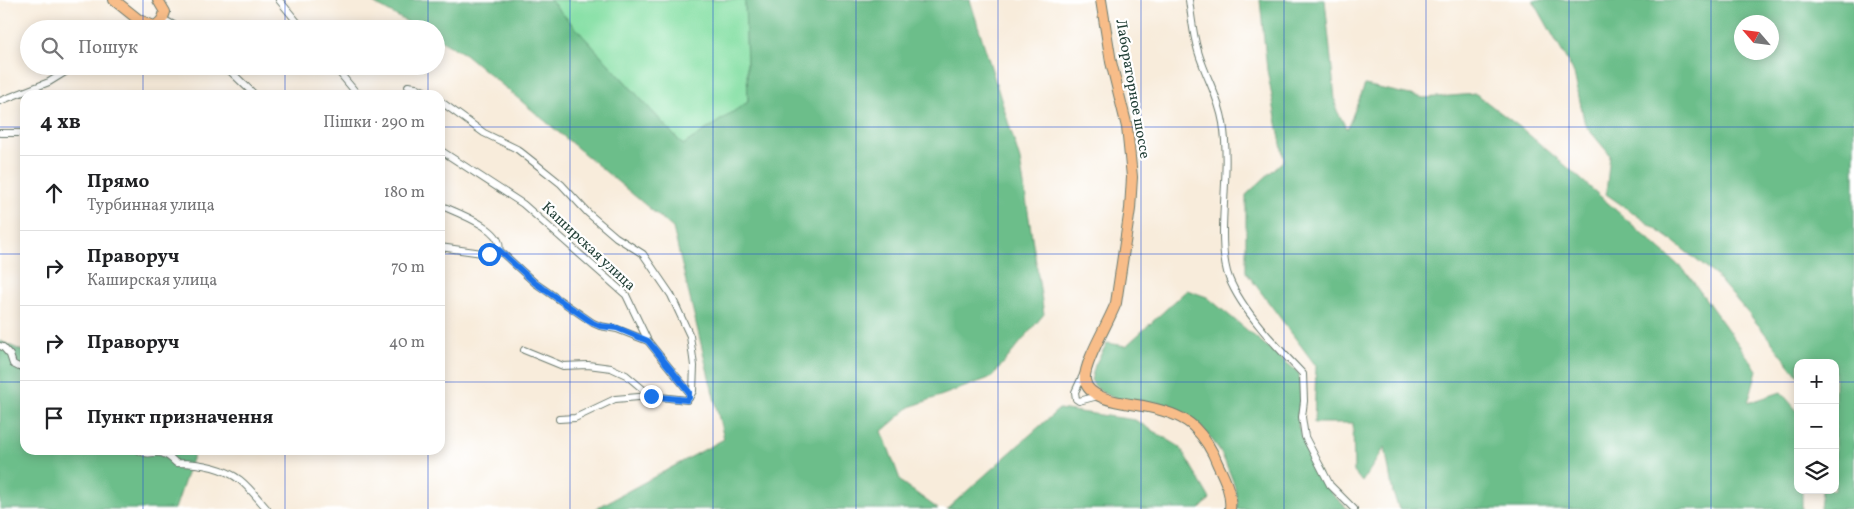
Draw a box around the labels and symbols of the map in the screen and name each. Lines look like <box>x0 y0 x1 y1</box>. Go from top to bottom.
north arrow <box>1734 15 1779 60</box>
street label: Лабораторное шоссе <box>1109 18 1155 160</box>
street label: Каширская улица <box>536 198 640 296</box>
route start <box>478 243 501 266</box>
route end <box>640 385 663 408</box>

